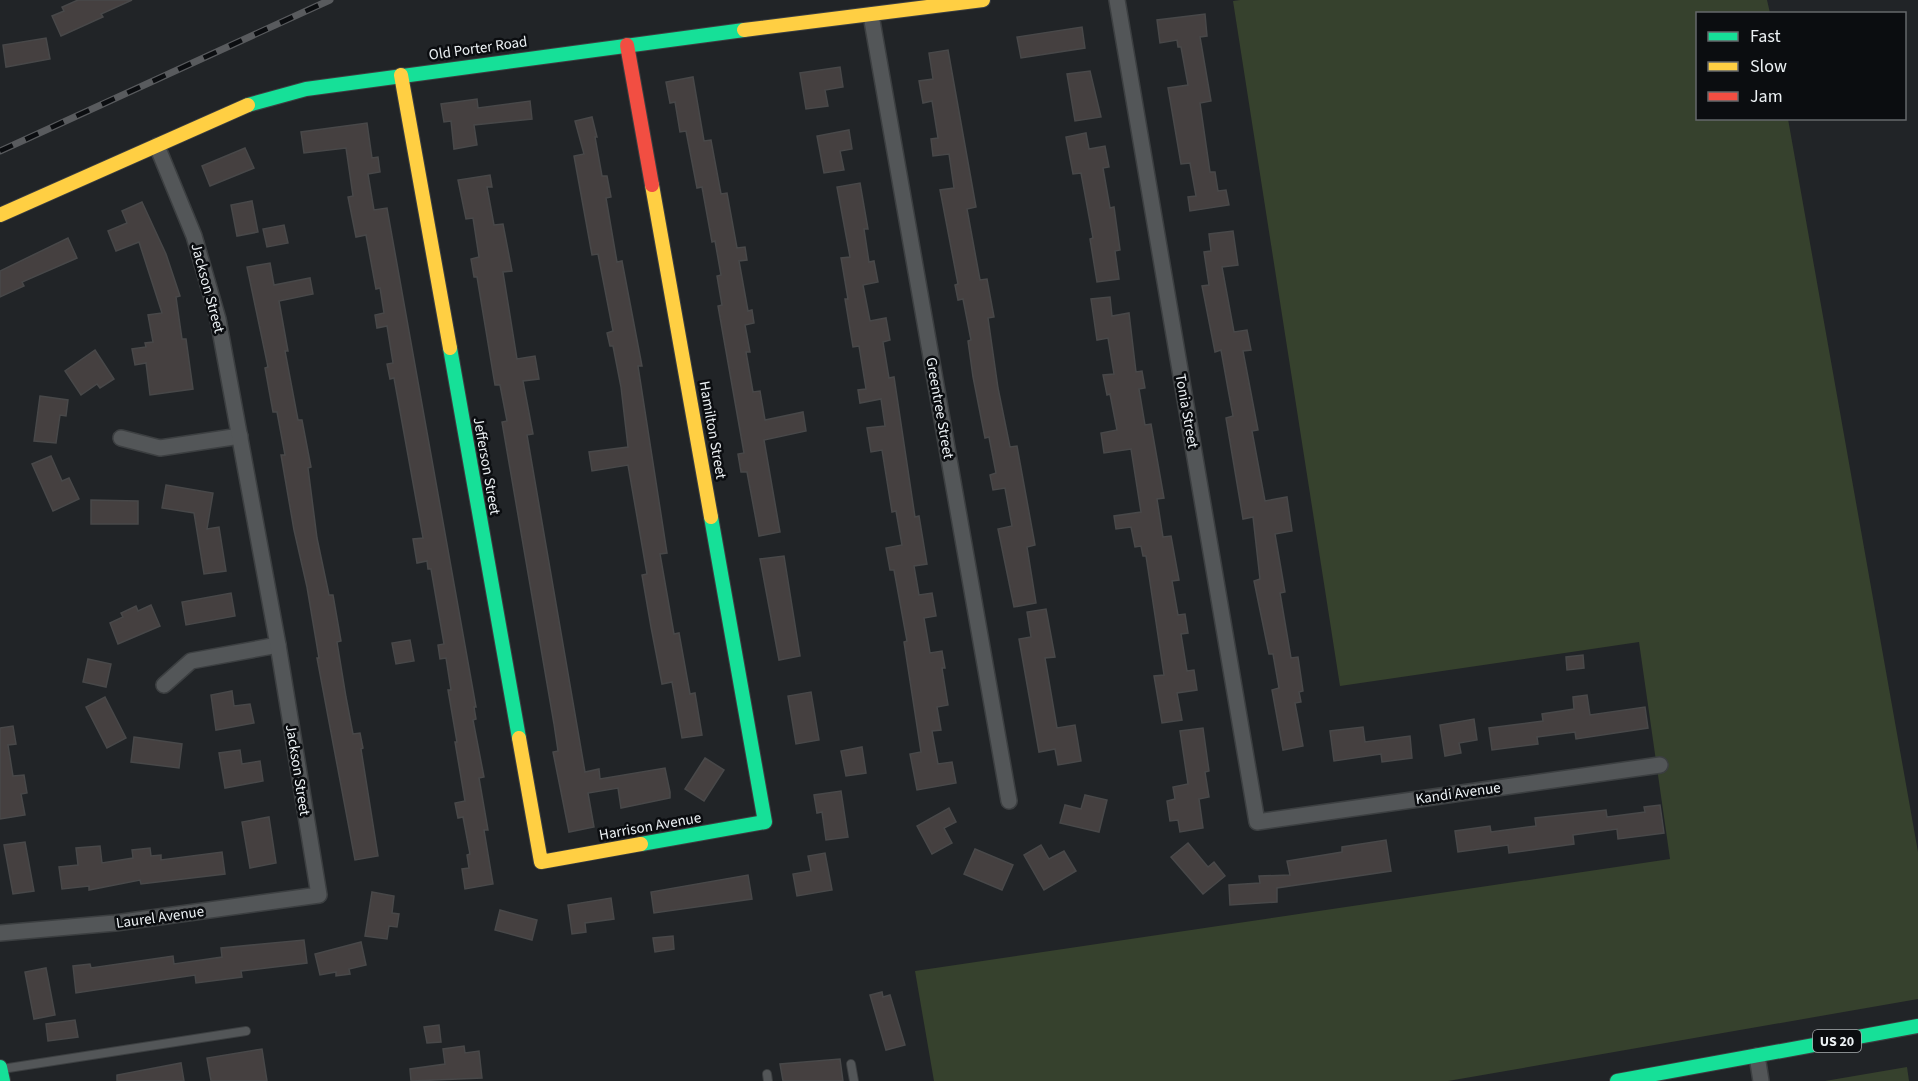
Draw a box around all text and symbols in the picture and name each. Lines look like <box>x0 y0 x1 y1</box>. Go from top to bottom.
legend <box>1696 12 1906 120</box>
text: Fast <box>1750 24 1781 49</box>
street label: Old Porter Road <box>427 31 529 66</box>
text: Slow <box>1750 54 1787 79</box>
text: Jam <box>1750 84 1783 109</box>
street label: Jackson Street <box>185 241 230 335</box>
street label: Greentree Street <box>920 356 959 461</box>
street label: Tonia Street <box>1170 372 1203 450</box>
street label: Hamilton Street <box>694 379 731 481</box>
street label: Jefferson Street <box>468 416 505 517</box>
street label: Jackson Street <box>280 723 315 817</box>
street label: Kandi Avenue <box>1414 777 1502 810</box>
street label: Harrison Avenue <box>597 807 703 846</box>
street label: Laurel Avenue <box>115 901 205 934</box>
road number: US 20 <box>1813 1030 1861 1052</box>

